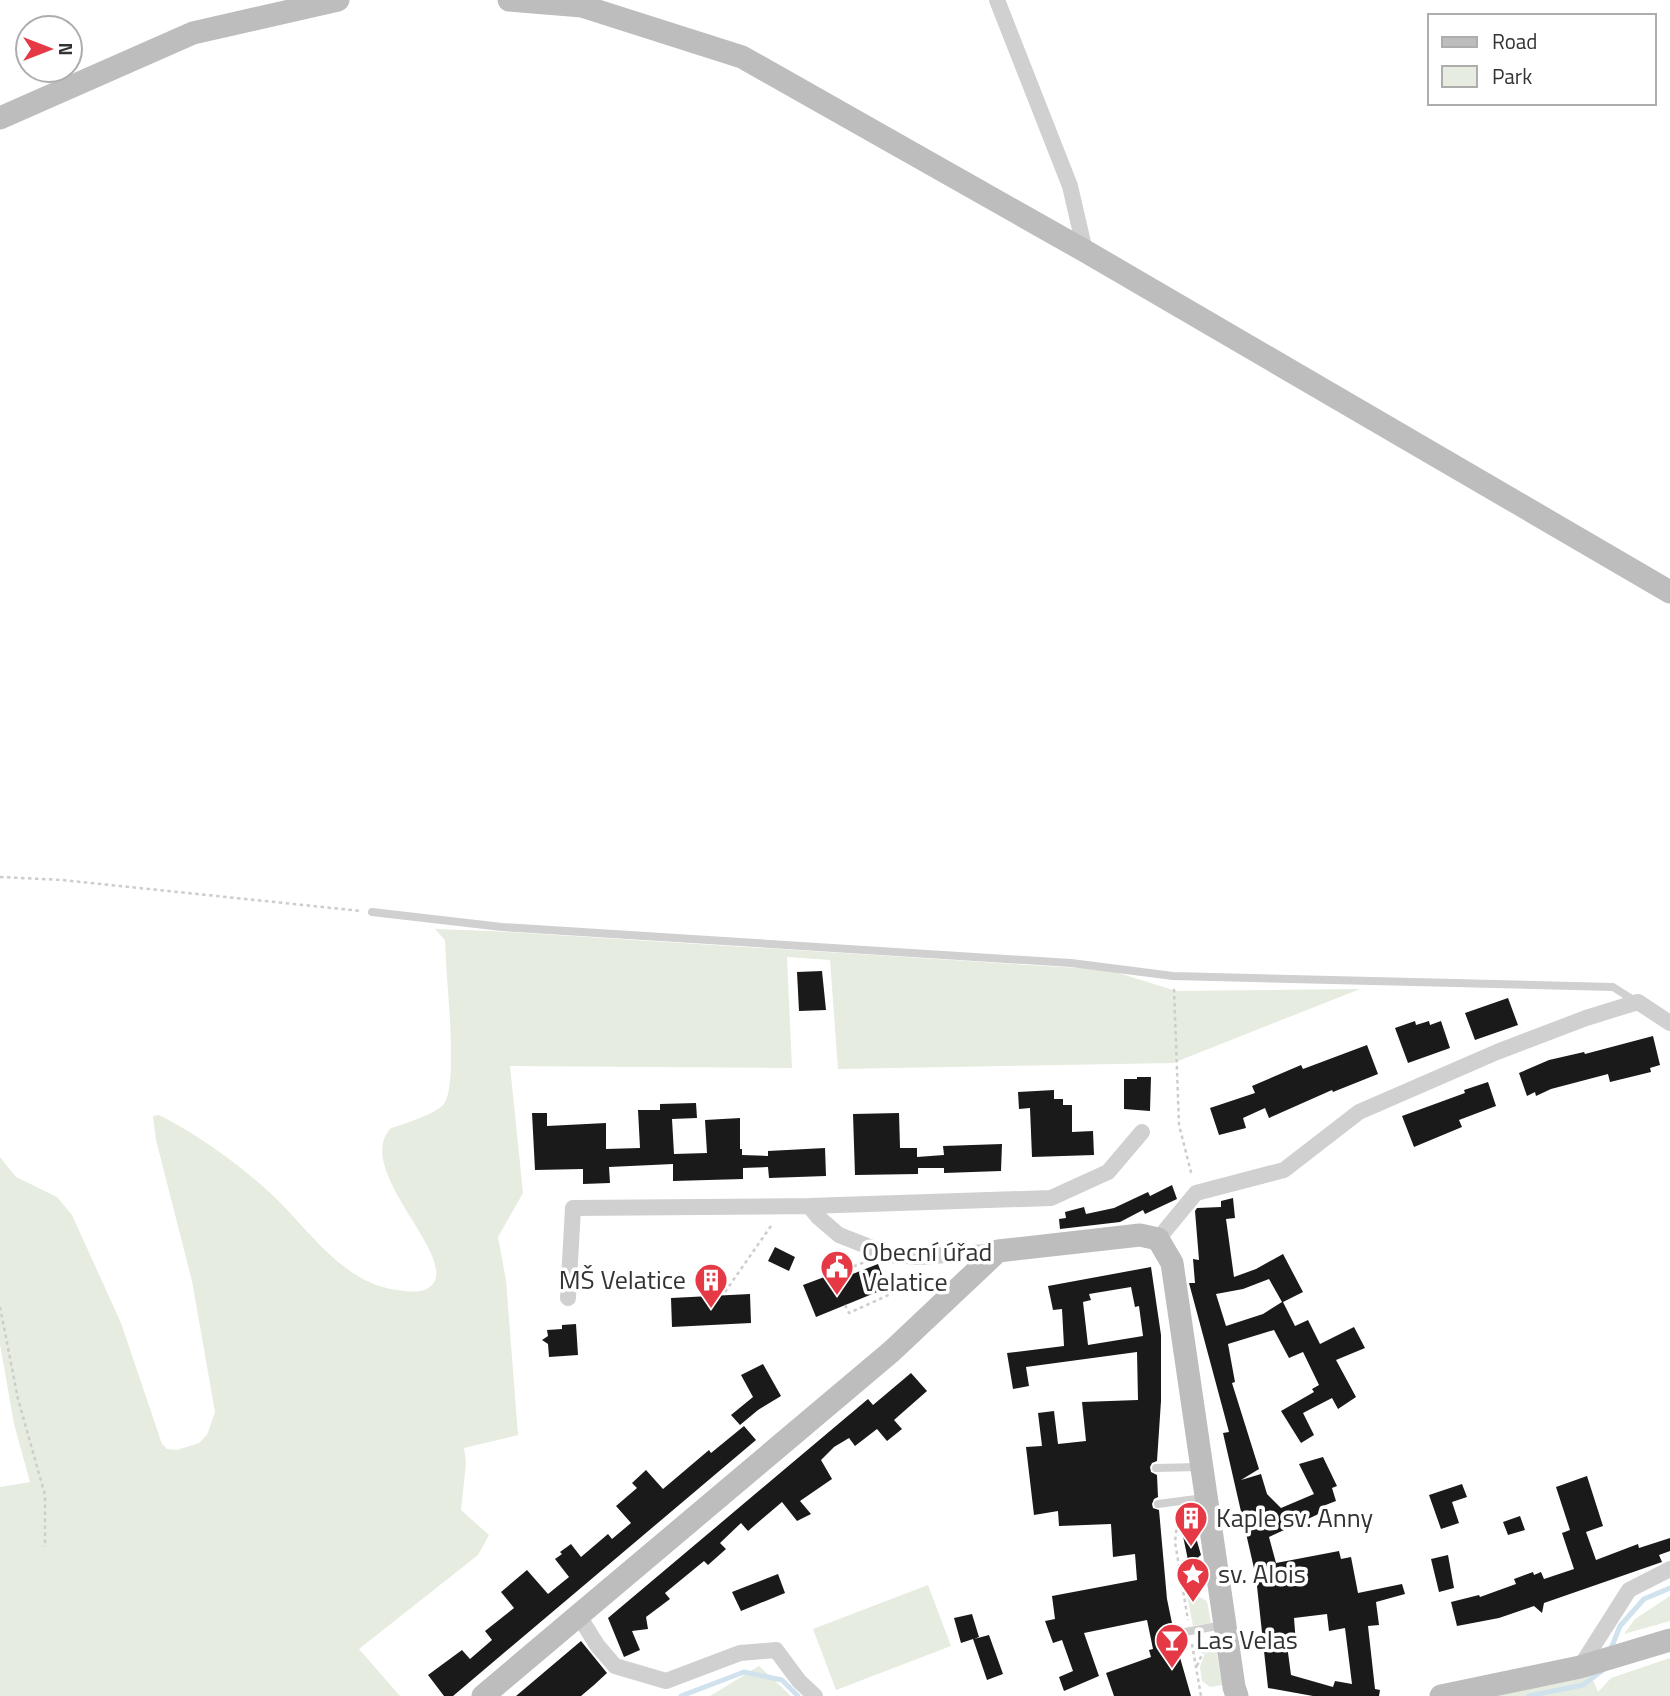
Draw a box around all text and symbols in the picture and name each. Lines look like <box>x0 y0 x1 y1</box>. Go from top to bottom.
north arrow <box>14 14 84 84</box>
legend <box>1428 14 1656 105</box>
text: Road <box>1492 25 1537 57</box>
text: N <box>52 42 81 56</box>
text: Park <box>1492 60 1532 92</box>
place label: Obecní úřad Velatice <box>862 1232 992 1301</box>
public building icon: Obecní úřad Velatice <box>818 1248 856 1297</box>
place label: MŠ Velatice <box>559 1260 686 1299</box>
building icon: MŠ Velatice <box>692 1261 730 1310</box>
place label: Kaple sv. Anny <box>1216 1498 1373 1537</box>
building icon: Kaple sv. Anny <box>1172 1499 1210 1548</box>
place label: sv. Alois <box>1218 1554 1306 1593</box>
place icon: sv. Alois <box>1174 1555 1212 1604</box>
place label: Las Velas <box>1196 1620 1298 1659</box>
bar icon: Las Velas <box>1153 1621 1191 1670</box>

